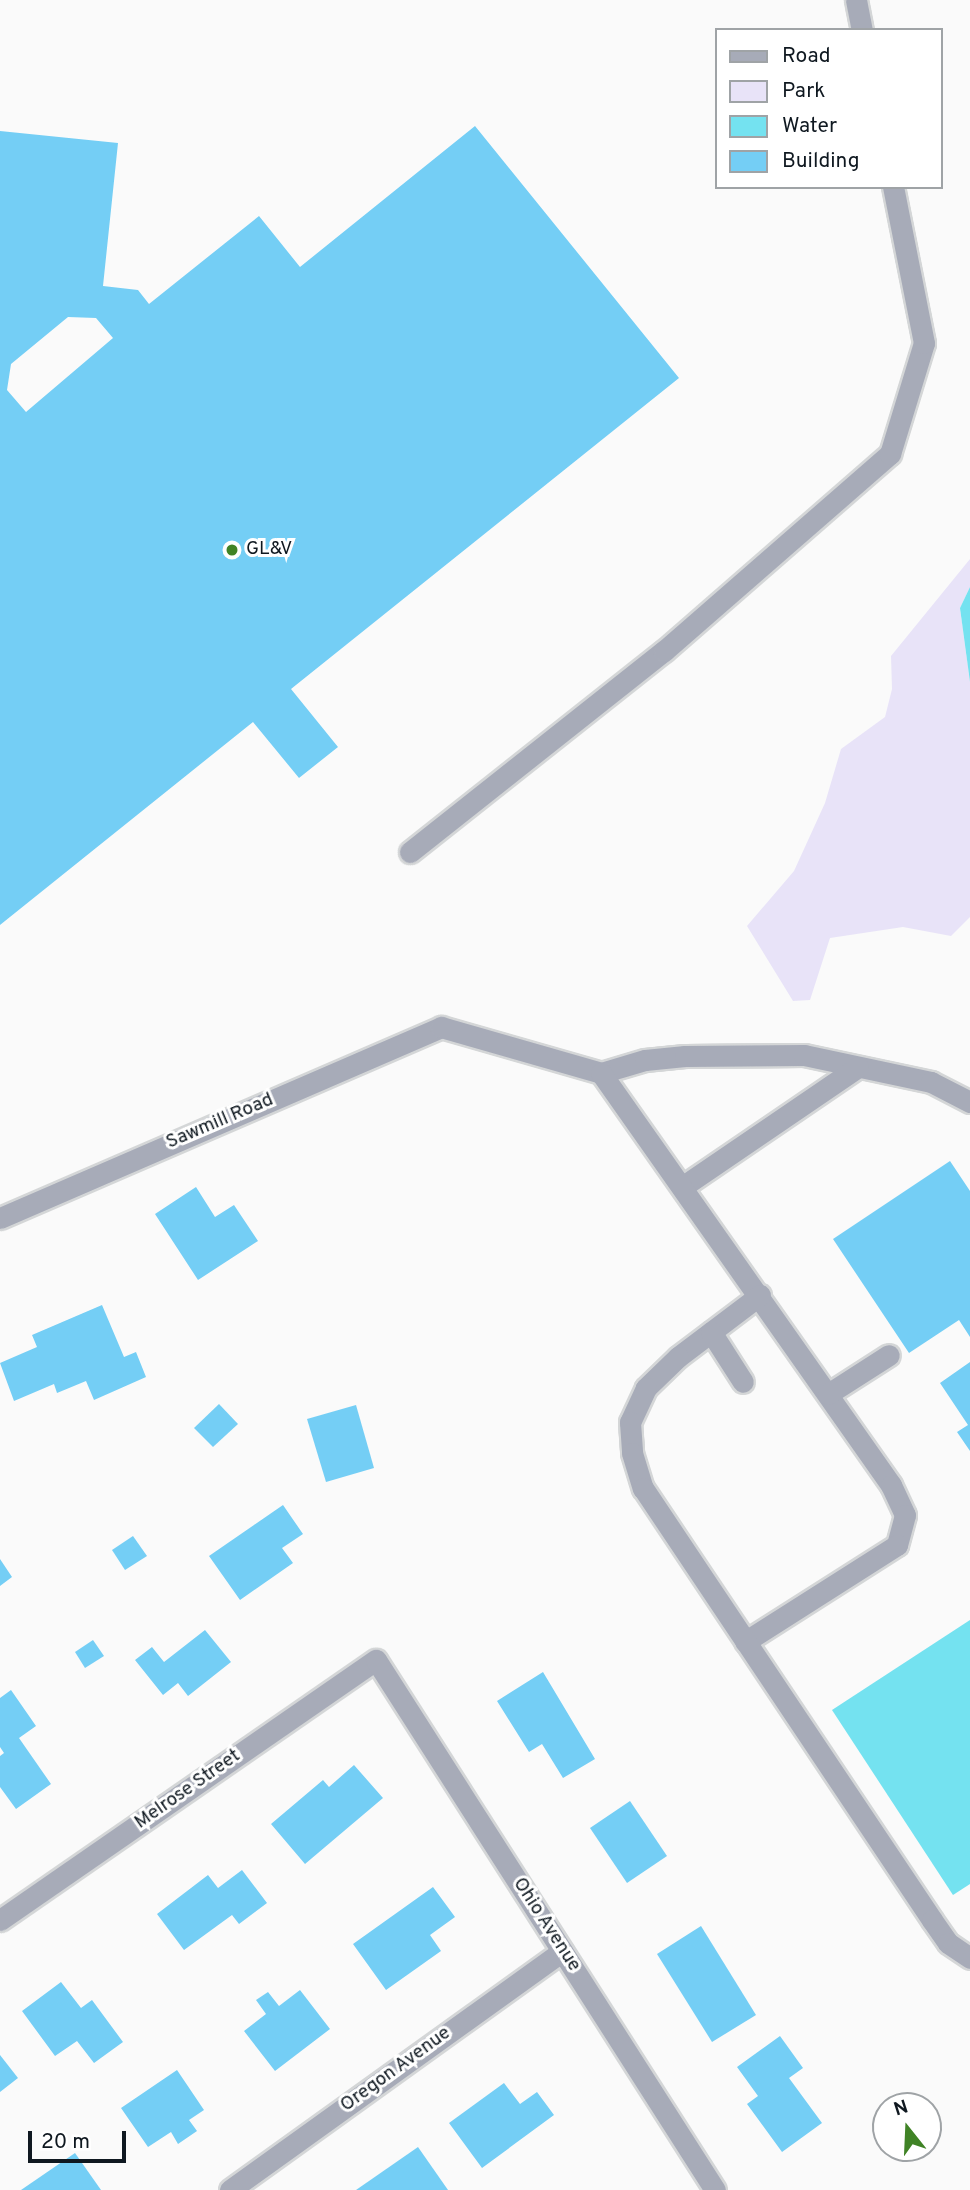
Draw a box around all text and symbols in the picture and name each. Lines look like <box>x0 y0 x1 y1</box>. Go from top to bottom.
legend <box>715 28 942 189</box>
text: Road <box>782 43 831 70</box>
text: Park <box>782 78 825 105</box>
text: Water <box>782 113 837 140</box>
text: Building <box>782 148 860 175</box>
place label: GL&V <box>246 539 292 561</box>
marker: GL&V <box>224 542 240 558</box>
street label: Sawmill Road <box>163 1089 277 1155</box>
street label: Melrose Street <box>131 1745 245 1835</box>
street label: Ohio Avenue <box>507 1874 585 1976</box>
street label: Oregon Avenue <box>336 2022 456 2118</box>
north arrow <box>872 2092 942 2162</box>
text: N <box>891 2095 911 2122</box>
scale bar <box>32 2116 130 2160</box>
text: 20 m <box>41 2129 90 2156</box>

